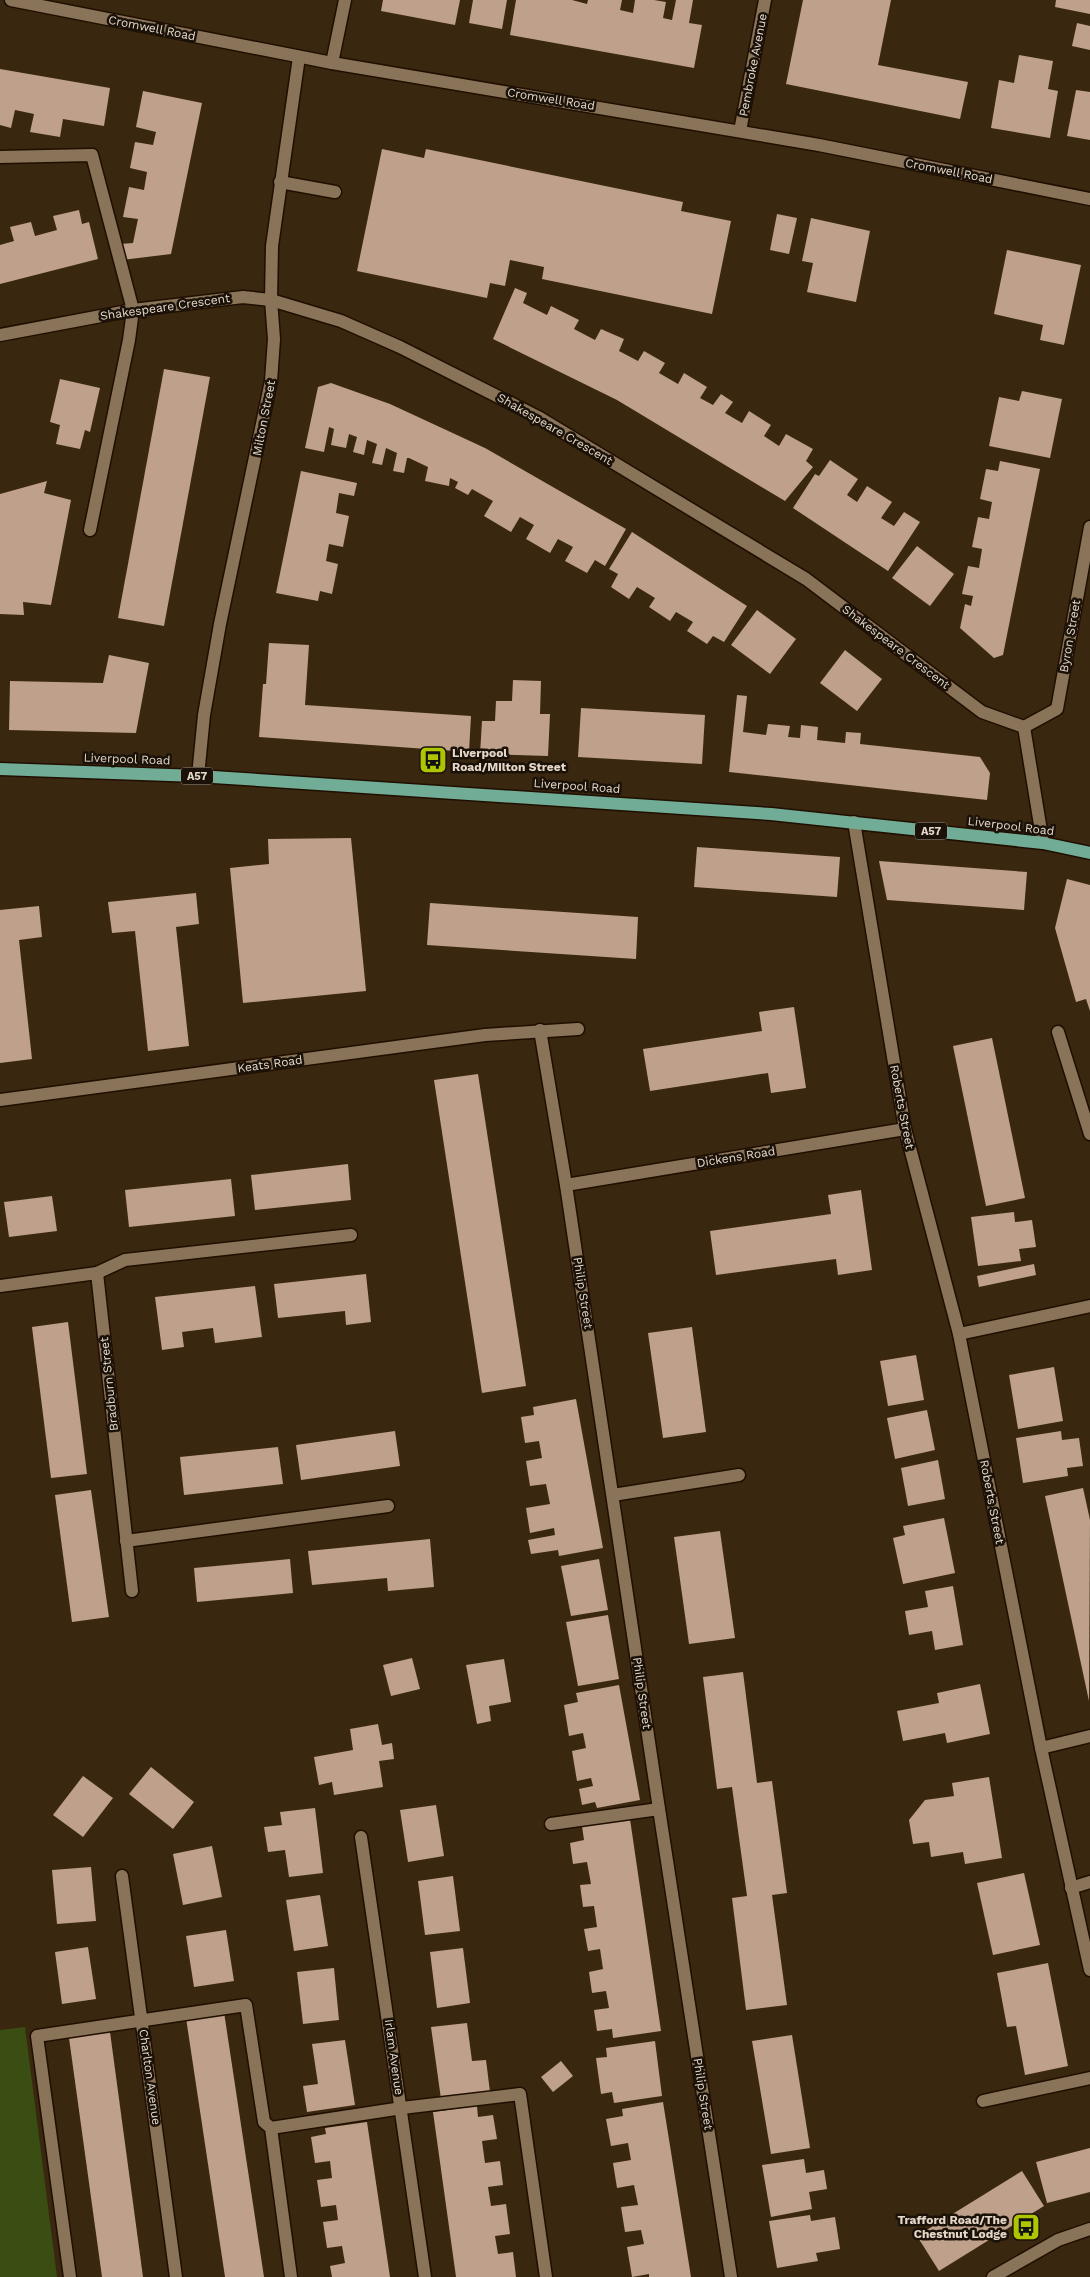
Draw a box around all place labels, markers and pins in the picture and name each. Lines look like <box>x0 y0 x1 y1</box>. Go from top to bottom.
bus stop icon: Liverpool Road/Milton Street <box>418 745 448 775</box>
place label: Liverpool Road/Milton Street <box>452 746 567 774</box>
bus stop icon: Trafford Road/The Chestnut Lodge <box>1011 2212 1041 2242</box>
place label: Trafford Road/The Chestnut Lodge <box>897 2213 1007 2241</box>

